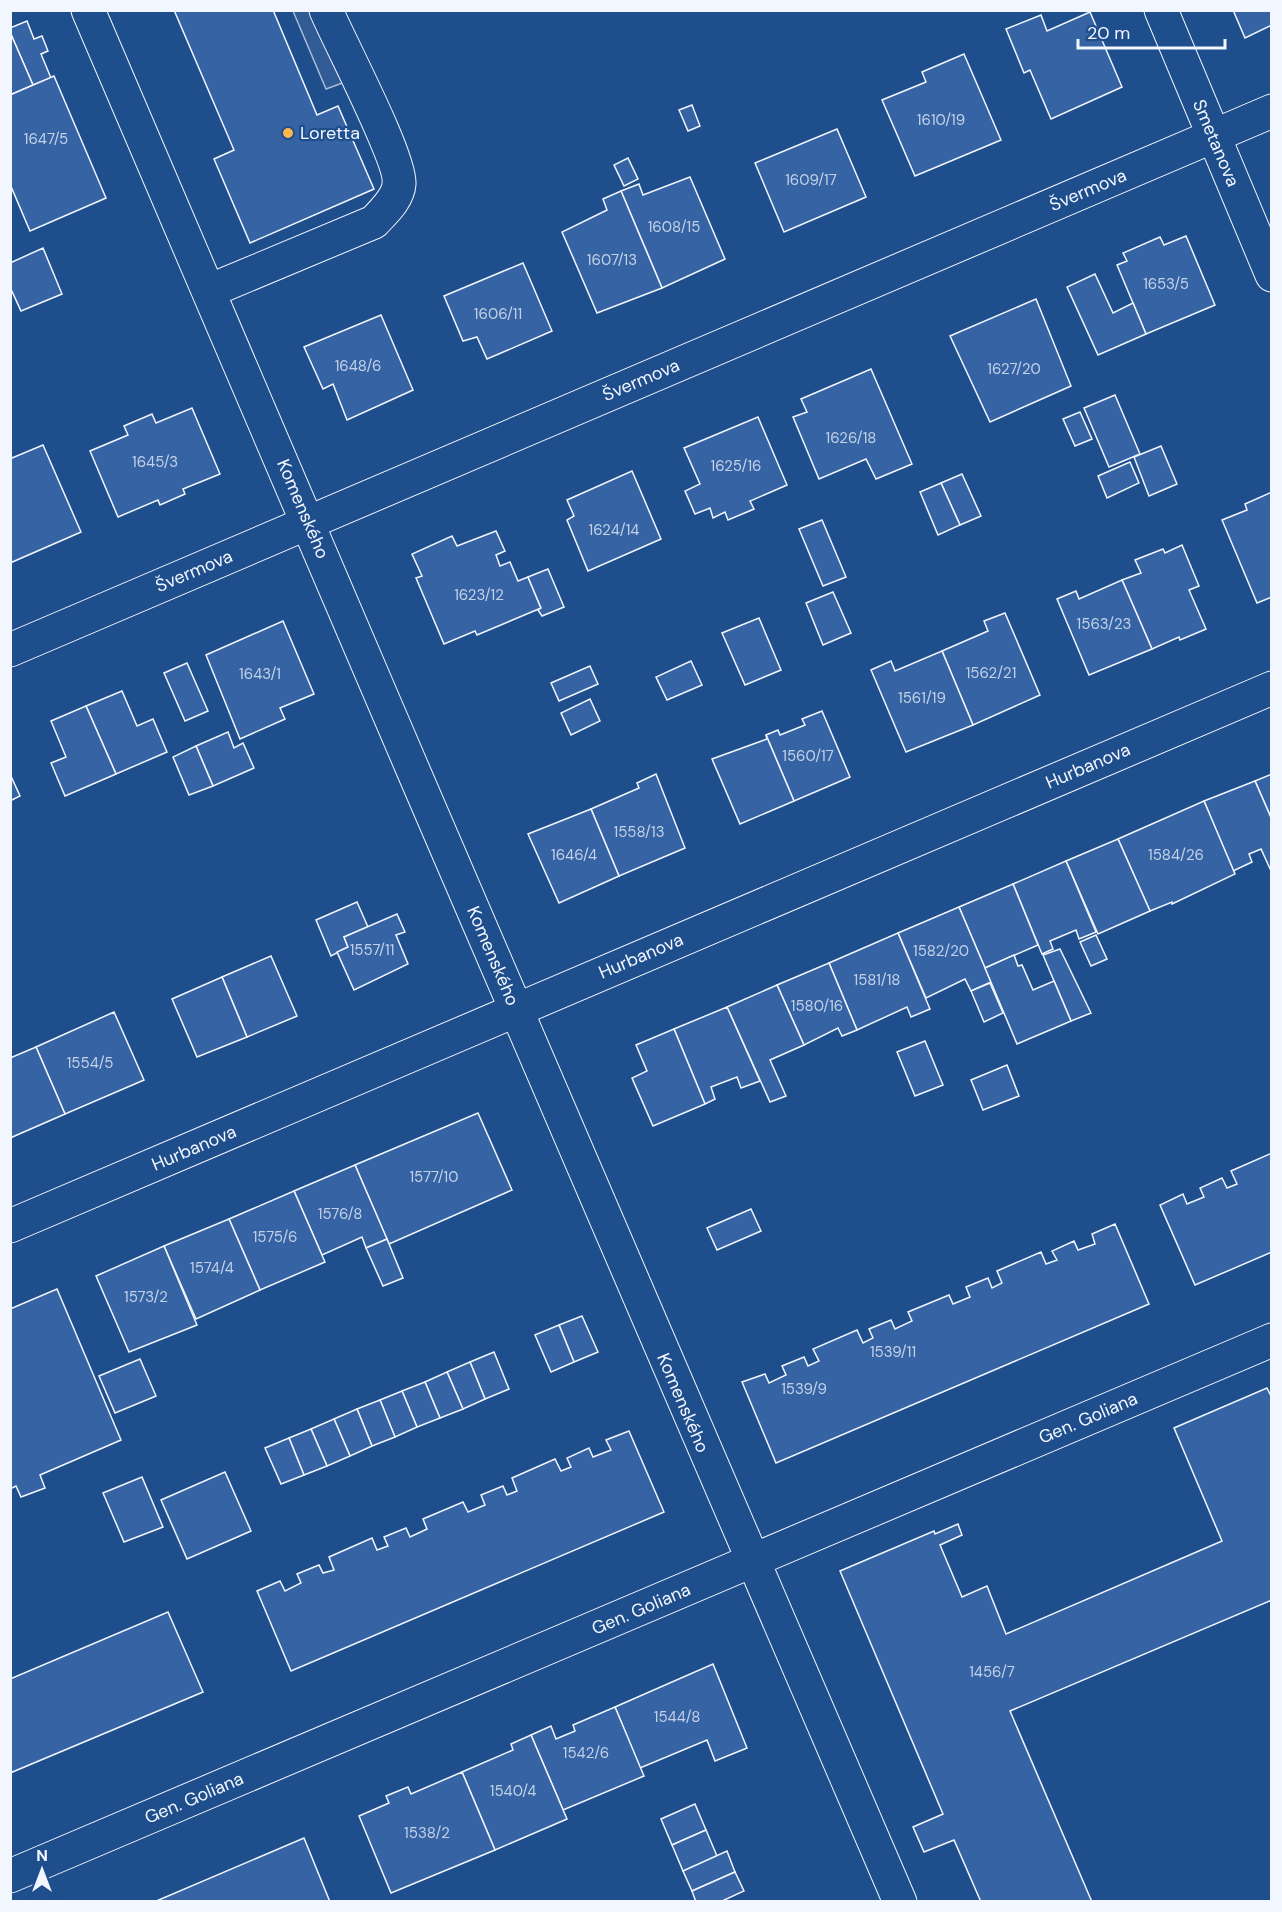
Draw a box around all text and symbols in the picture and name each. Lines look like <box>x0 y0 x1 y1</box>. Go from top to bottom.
scale bar <box>1078 12 1225 50</box>
text: 20 m <box>1087 21 1130 45</box>
street label: Smetanova <box>1187 96 1245 190</box>
house number: 1610/19 <box>917 110 965 130</box>
place label: Loretta <box>300 121 360 145</box>
marker: Loretta <box>281 126 295 140</box>
house number: 1647/5 <box>24 129 68 149</box>
street label: Švermova <box>1046 163 1130 217</box>
house number: 1609/17 <box>785 170 837 190</box>
house number: 1608/15 <box>648 217 700 237</box>
house number: 1607/13 <box>587 250 637 270</box>
house number: 1653/5 <box>1143 274 1189 294</box>
house number: 1606/11 <box>474 304 522 324</box>
street label: Švermova <box>599 353 683 407</box>
house number: 1648/6 <box>335 356 381 376</box>
house number: 1627/20 <box>987 359 1041 379</box>
house number: 1626/18 <box>826 428 876 448</box>
house number: 1645/3 <box>132 452 178 472</box>
street label: Komenského <box>271 456 335 562</box>
house number: 1625/16 <box>710 456 762 476</box>
house number: 1624/14 <box>589 520 639 540</box>
street label: Švermova <box>152 544 236 598</box>
house number: 1623/12 <box>454 585 504 605</box>
house number: 1563/23 <box>1077 614 1131 634</box>
house number: 1562/21 <box>966 663 1016 683</box>
house number: 1643/1 <box>239 664 281 684</box>
house number: 1561/19 <box>898 688 946 708</box>
street label: Hurbanova <box>1042 737 1134 795</box>
house number: 1560/17 <box>782 746 834 766</box>
house number: 1558/13 <box>613 822 665 842</box>
house number: 1646/4 <box>551 845 597 865</box>
house number: 1584/26 <box>1148 845 1204 865</box>
street label: Komenského <box>461 903 525 1009</box>
street label: Hurbanova <box>595 927 687 985</box>
house number: 1557/11 <box>350 940 394 960</box>
house number: 1582/20 <box>913 941 969 961</box>
house number: 1581/18 <box>853 970 901 990</box>
house number: 1580/16 <box>791 996 843 1016</box>
house number: 1554/5 <box>67 1053 113 1073</box>
street label: Hurbanova <box>148 1119 240 1177</box>
house number: 1577/10 <box>409 1167 459 1187</box>
house number: 1576/8 <box>318 1204 362 1224</box>
house number: 1575/6 <box>253 1227 297 1247</box>
house number: 1574/4 <box>190 1258 234 1278</box>
house number: 1573/2 <box>124 1287 168 1307</box>
house number: 1539/11 <box>870 1342 916 1362</box>
street label: Komenského <box>651 1350 715 1456</box>
house number: 1539/9 <box>781 1379 827 1399</box>
street label: Gen. Goliana <box>1035 1386 1141 1450</box>
street label: Gen. Goliana <box>588 1577 694 1641</box>
house number: 1456/7 <box>969 1662 1015 1682</box>
house number: 1544/8 <box>654 1707 700 1727</box>
house number: 1542/6 <box>563 1743 609 1763</box>
street label: Gen. Goliana <box>141 1766 247 1830</box>
house number: 1540/4 <box>490 1781 536 1801</box>
house number: 1538/2 <box>404 1823 450 1843</box>
north arrow <box>12 1840 72 1900</box>
text: N <box>36 1845 48 1866</box>

